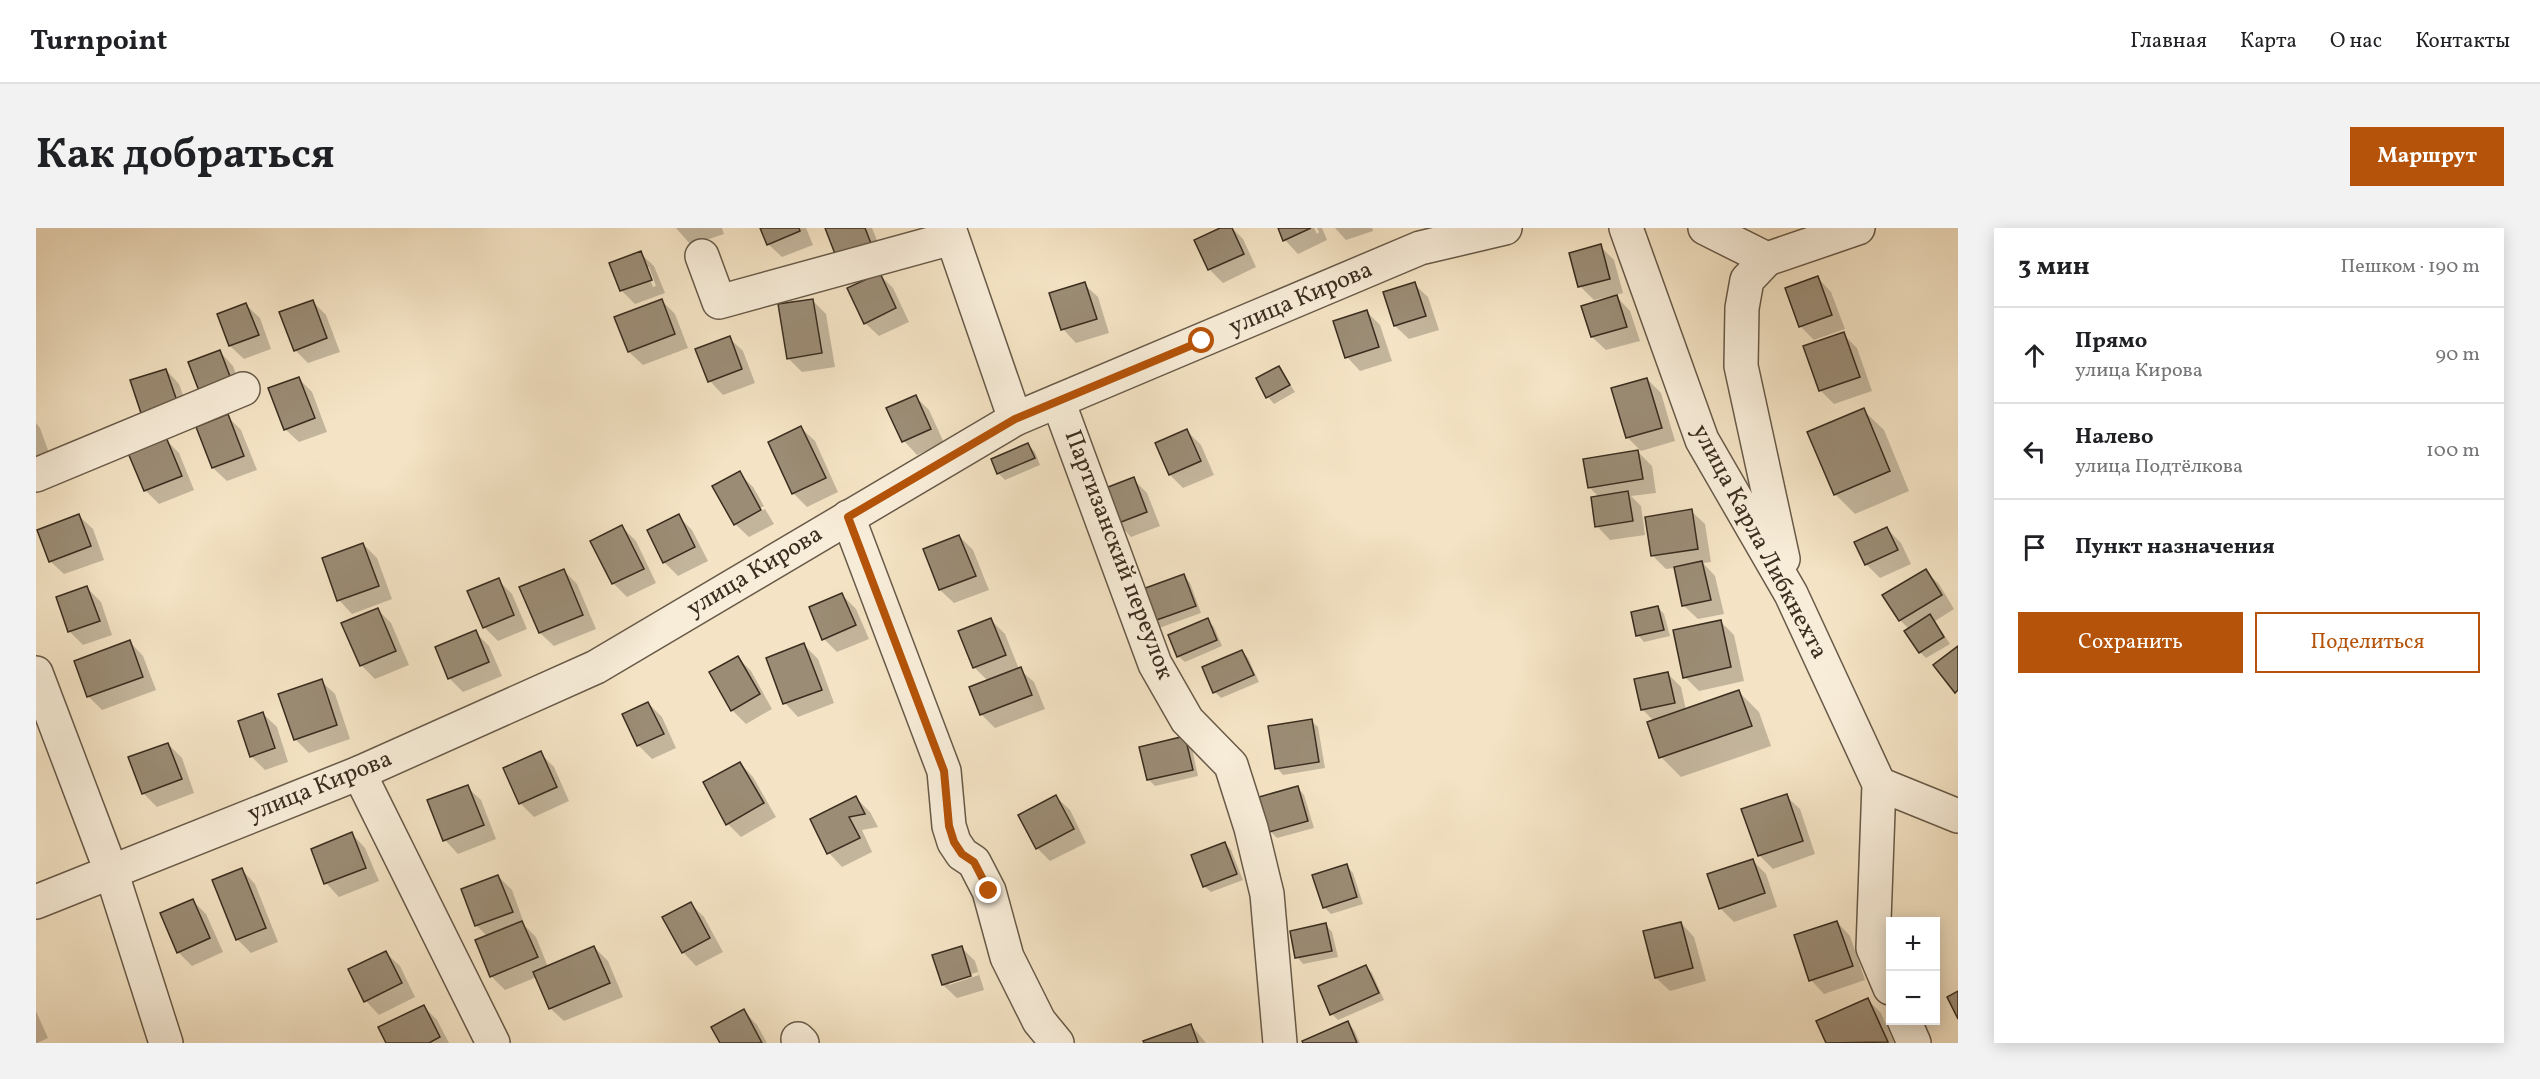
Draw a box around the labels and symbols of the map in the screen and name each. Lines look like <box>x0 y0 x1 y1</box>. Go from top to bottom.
street label: улица Кирова <box>1224 253 1378 345</box>
route start <box>1188 327 1214 353</box>
street label: улица Карла Либкнехта <box>1683 419 1835 665</box>
street label: Партизанский переулок <box>1055 425 1181 685</box>
street label: улица Кирова <box>681 518 829 626</box>
street label: улица Кирова <box>243 743 397 831</box>
route end <box>975 877 1001 903</box>

